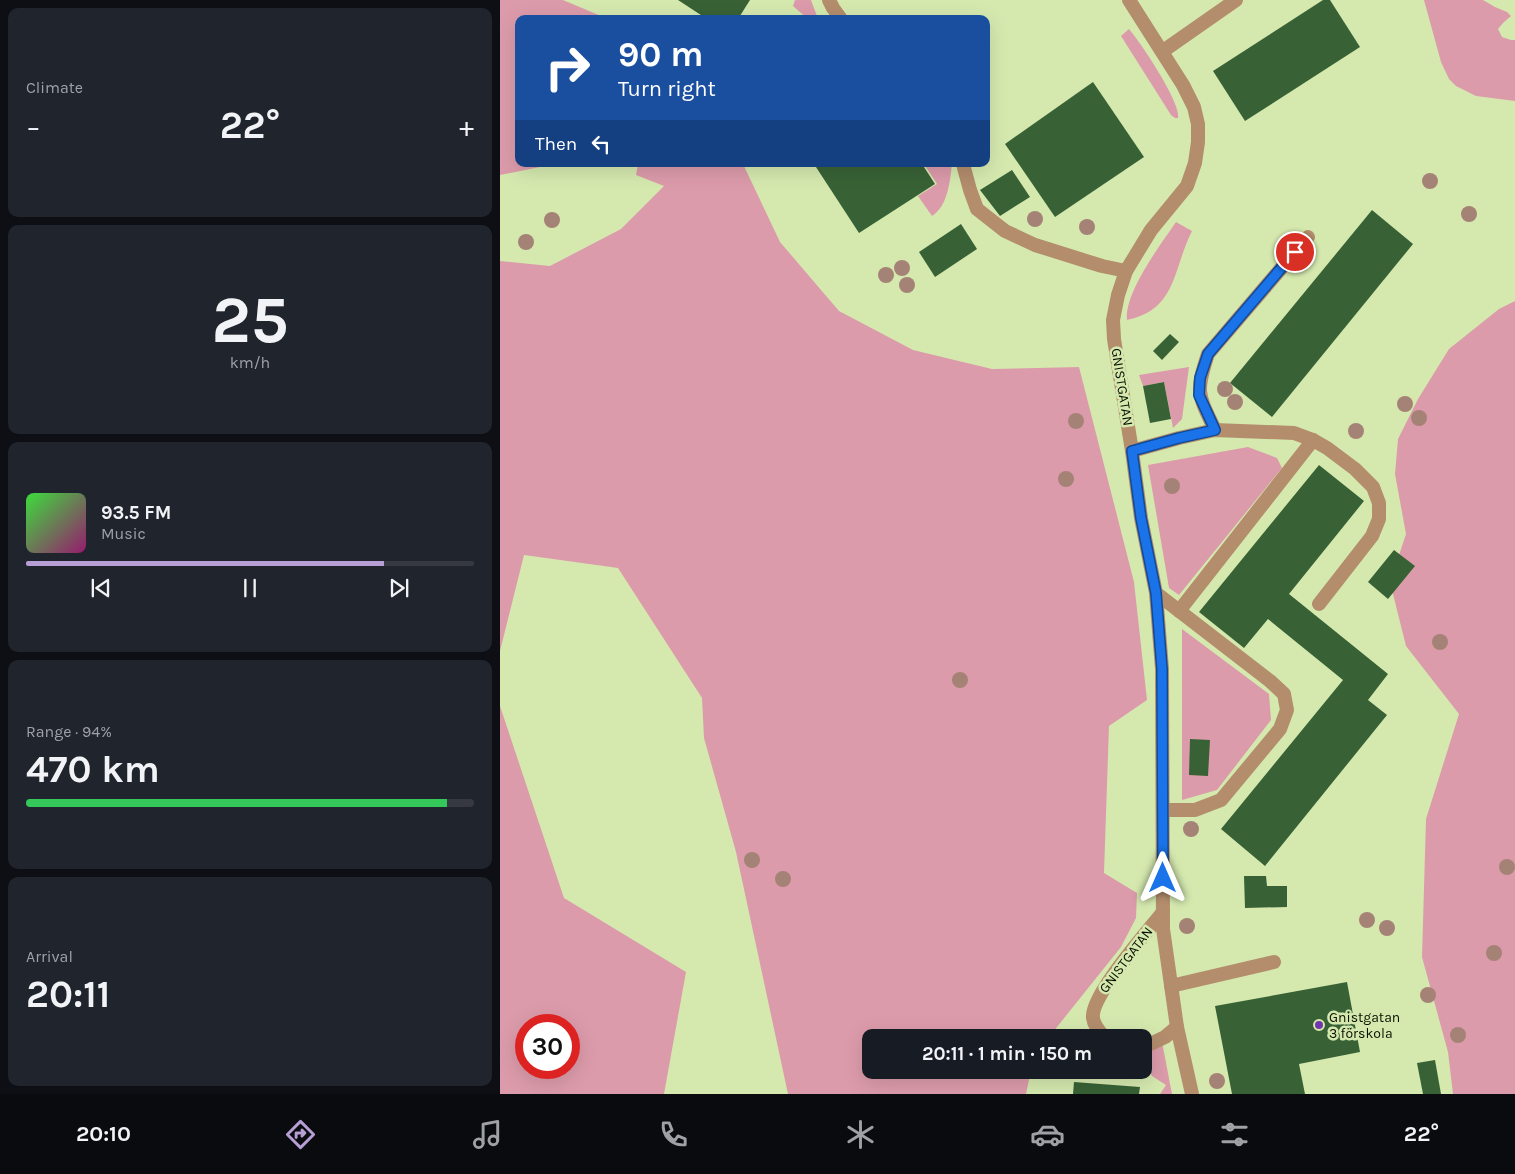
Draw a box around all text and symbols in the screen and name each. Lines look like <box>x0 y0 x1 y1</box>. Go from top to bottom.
text: 90 m <box>618 34 704 75</box>
icon: right <box>535 35 600 100</box>
text: Turn right <box>618 76 716 102</box>
text: Climate <box>26 78 83 97</box>
text: 22° <box>220 103 280 148</box>
text: − <box>26 110 41 143</box>
text: + <box>459 110 474 143</box>
icon: left <box>587 130 615 158</box>
text: Then <box>535 133 577 155</box>
pin <box>1274 231 1316 273</box>
icon: arrive <box>1281 238 1309 266</box>
text: 25 <box>211 282 289 358</box>
street label: GNISTGATAN <box>1107 347 1137 427</box>
text: km/h <box>230 353 270 372</box>
text: 93.5 FM <box>101 502 171 524</box>
text: Music <box>101 524 146 543</box>
icon: previous <box>87 574 115 602</box>
icon: pause <box>236 574 264 602</box>
icon: next <box>385 574 413 602</box>
text: Range · 94% <box>26 722 112 741</box>
text: 470 km <box>26 747 160 792</box>
position arrow <box>1136 851 1188 903</box>
street label: GNISTGATAN <box>1096 924 1156 996</box>
text: Arrival <box>26 947 73 966</box>
text: 20:11 <box>26 972 110 1017</box>
place label: Gnistgatan 3 förskola <box>1329 1009 1400 1042</box>
speed limit sign: 30 <box>515 1014 580 1079</box>
marker: Gnistgatan 3 förskola <box>1313 1019 1325 1031</box>
text: 20:11 · 1 min · 150 m <box>922 1043 1092 1065</box>
icon: directions <box>283 1117 318 1152</box>
icon: music <box>470 1117 505 1152</box>
icon: phone <box>656 1117 691 1152</box>
icon: climate <box>843 1117 878 1152</box>
icon: car <box>1030 1117 1065 1152</box>
icon: filters <box>1217 1117 1252 1152</box>
text: 20:10 <box>76 1121 131 1147</box>
text: 22° <box>1404 1121 1439 1147</box>

